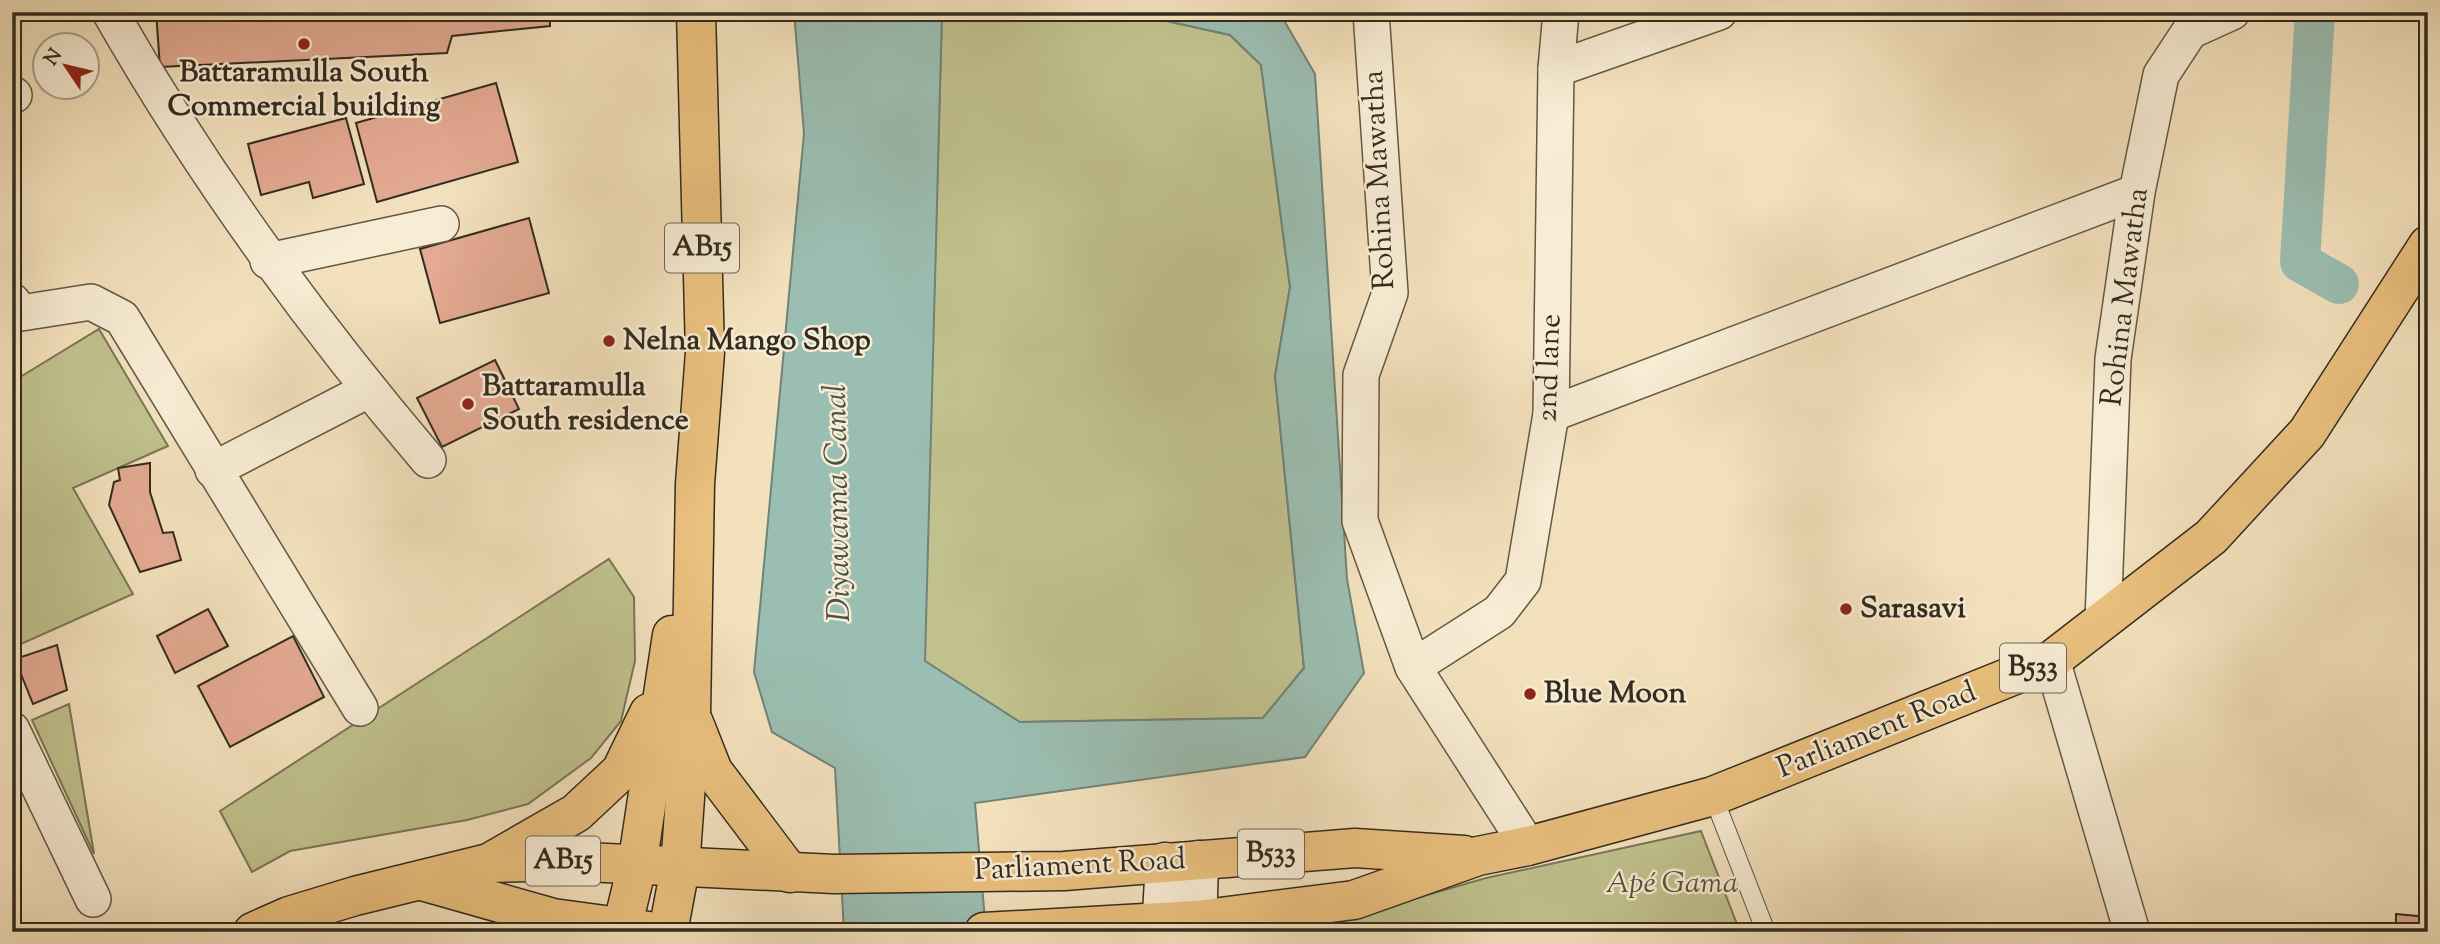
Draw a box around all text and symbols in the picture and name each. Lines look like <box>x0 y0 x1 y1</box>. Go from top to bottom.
north arrow <box>32 32 102 102</box>
marker: Battaramulla South Commercial building <box>296 36 312 52</box>
text: N <box>39 44 70 72</box>
place label: Battaramulla South Commercial building <box>168 52 441 129</box>
street label: Rohina Mawatha <box>1353 69 1407 291</box>
street label: Rohina Mawatha <box>2091 185 2161 409</box>
road number: AB15 <box>665 224 739 272</box>
street label: 2nd lane <box>1527 313 1573 423</box>
place label: Nelna Mango Shop <box>623 320 871 363</box>
marker: Nelna Mango Shop <box>601 333 617 349</box>
place label: Battaramulla South residence <box>482 366 689 443</box>
water label: Diyawanna Canal <box>814 383 864 623</box>
marker: Battaramulla South residence <box>460 396 476 412</box>
place label: Sarasavi <box>1860 588 1966 631</box>
marker: Sarasavi <box>1838 601 1854 617</box>
road number: B533 <box>2000 644 2066 692</box>
street label: Parliament Road <box>1771 671 1983 791</box>
place label: Blue Moon <box>1544 673 1686 716</box>
marker: Blue Moon <box>1522 686 1538 702</box>
road number: B533 <box>1238 830 1304 878</box>
road number: AB15 <box>526 836 600 886</box>
street label: Parliament Road <box>973 839 1187 893</box>
park label: Apé Gama <box>1606 863 1738 906</box>

